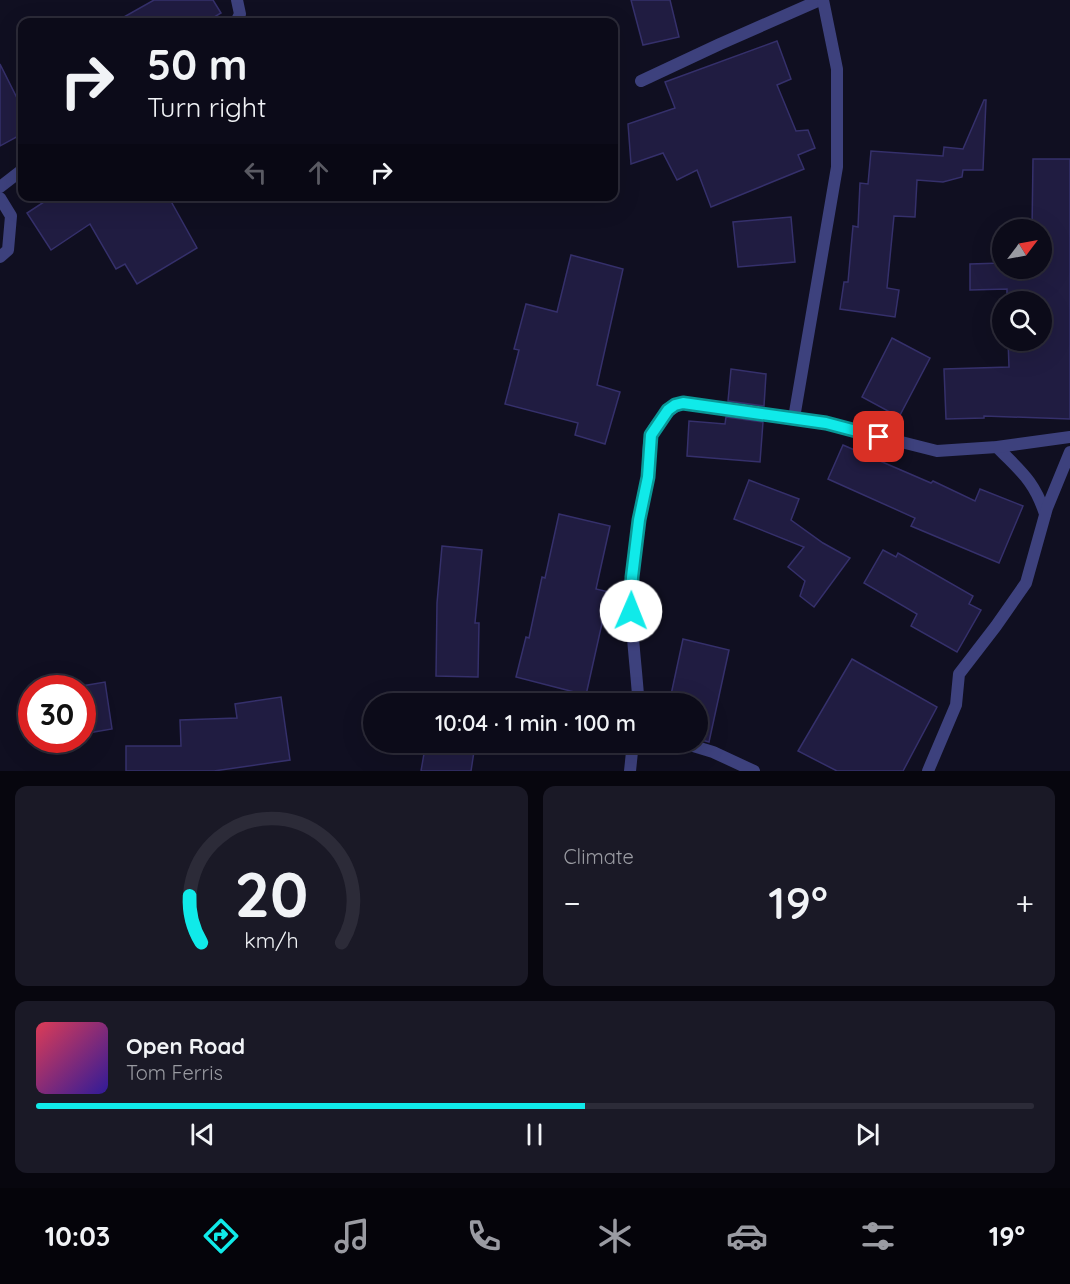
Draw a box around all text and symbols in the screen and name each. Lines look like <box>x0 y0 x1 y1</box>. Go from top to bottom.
text: 50 m <box>147 38 247 91</box>
icon: right <box>48 42 126 120</box>
text: Turn right <box>147 90 266 124</box>
icon: left <box>239 156 272 189</box>
icon: ahead <box>302 156 335 189</box>
icon: right <box>365 156 398 189</box>
north arrow <box>992 219 1052 279</box>
map controls <box>992 219 1052 351</box>
button: search <box>992 291 1052 351</box>
pin <box>853 411 904 462</box>
icon: arrive <box>862 420 895 453</box>
position arrow <box>599 579 663 643</box>
speed limit sign: 30 <box>18 675 96 753</box>
text: 10:04 · 1 min · 100 m <box>435 709 636 737</box>
text: Climate <box>564 844 634 869</box>
text: 20 <box>234 855 308 933</box>
text: 19° <box>768 874 828 930</box>
text: − <box>564 882 581 923</box>
text: + <box>1015 882 1034 923</box>
text: km/h <box>244 927 298 953</box>
text: Open Road <box>126 1032 245 1060</box>
text: Tom Ferris <box>126 1060 223 1085</box>
icon: previous <box>186 1118 219 1151</box>
icon: pause <box>518 1118 551 1151</box>
icon: next <box>851 1118 884 1151</box>
icon: directions <box>200 1215 242 1257</box>
icon: music <box>331 1215 373 1257</box>
icon: phone <box>463 1215 505 1257</box>
icon: climate <box>594 1215 636 1257</box>
icon: car <box>726 1215 768 1257</box>
icon: filters <box>857 1215 899 1257</box>
text: 10:03 <box>45 1219 110 1253</box>
text: 19° <box>989 1219 1025 1253</box>

